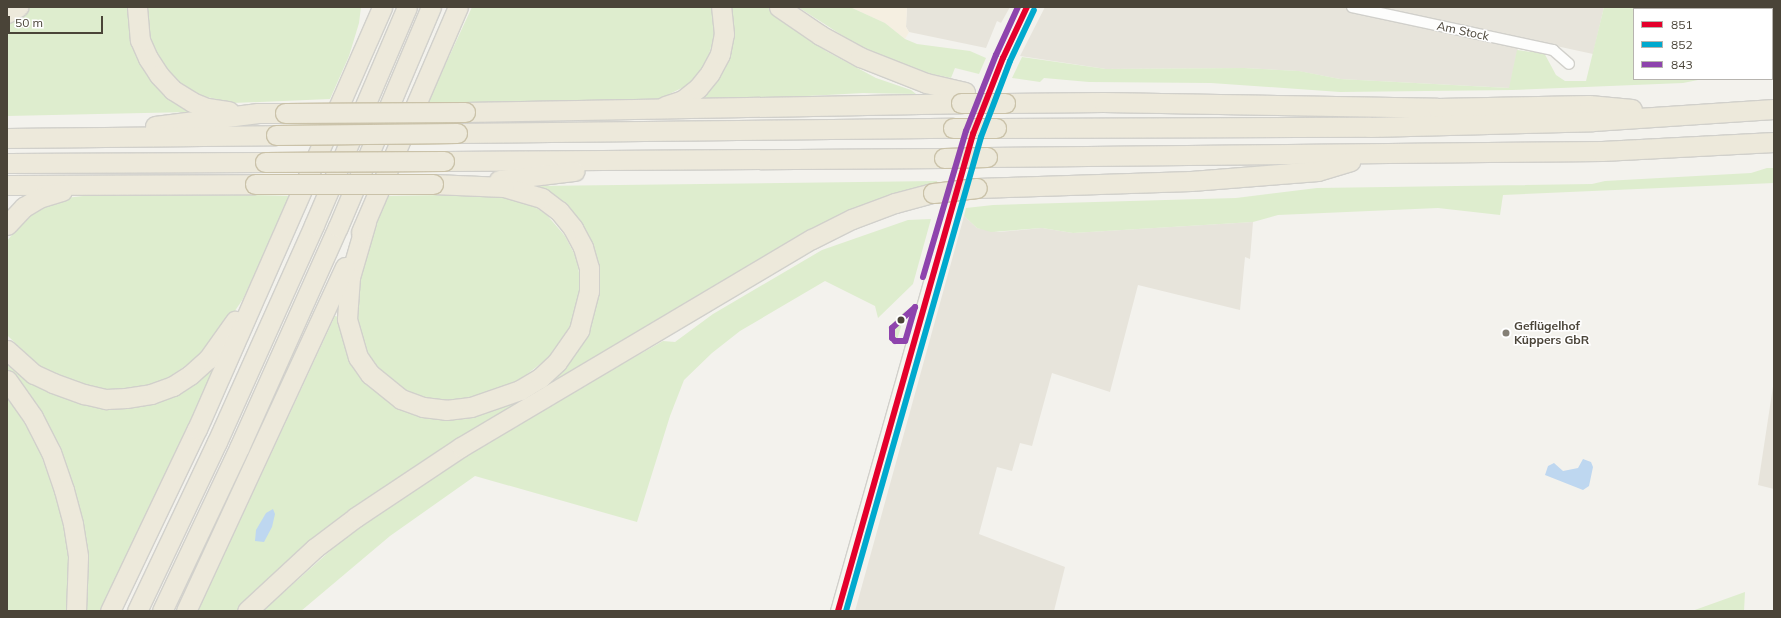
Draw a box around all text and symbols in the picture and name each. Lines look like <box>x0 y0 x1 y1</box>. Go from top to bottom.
scale bar <box>10 8 105 34</box>
legend <box>1633 8 1773 80</box>
text: 50 m <box>15 15 43 30</box>
text: 851 <box>1671 17 1693 32</box>
street label: Am Stock <box>1436 18 1490 44</box>
text: 852 <box>1671 37 1693 52</box>
text: 843 <box>1671 57 1693 72</box>
unlabelled marker <box>896 315 906 325</box>
place label: Geflügelhof Küppers GbR <box>1514 319 1589 347</box>
marker: Geflügelhof Küppers GbR <box>1501 328 1511 338</box>

